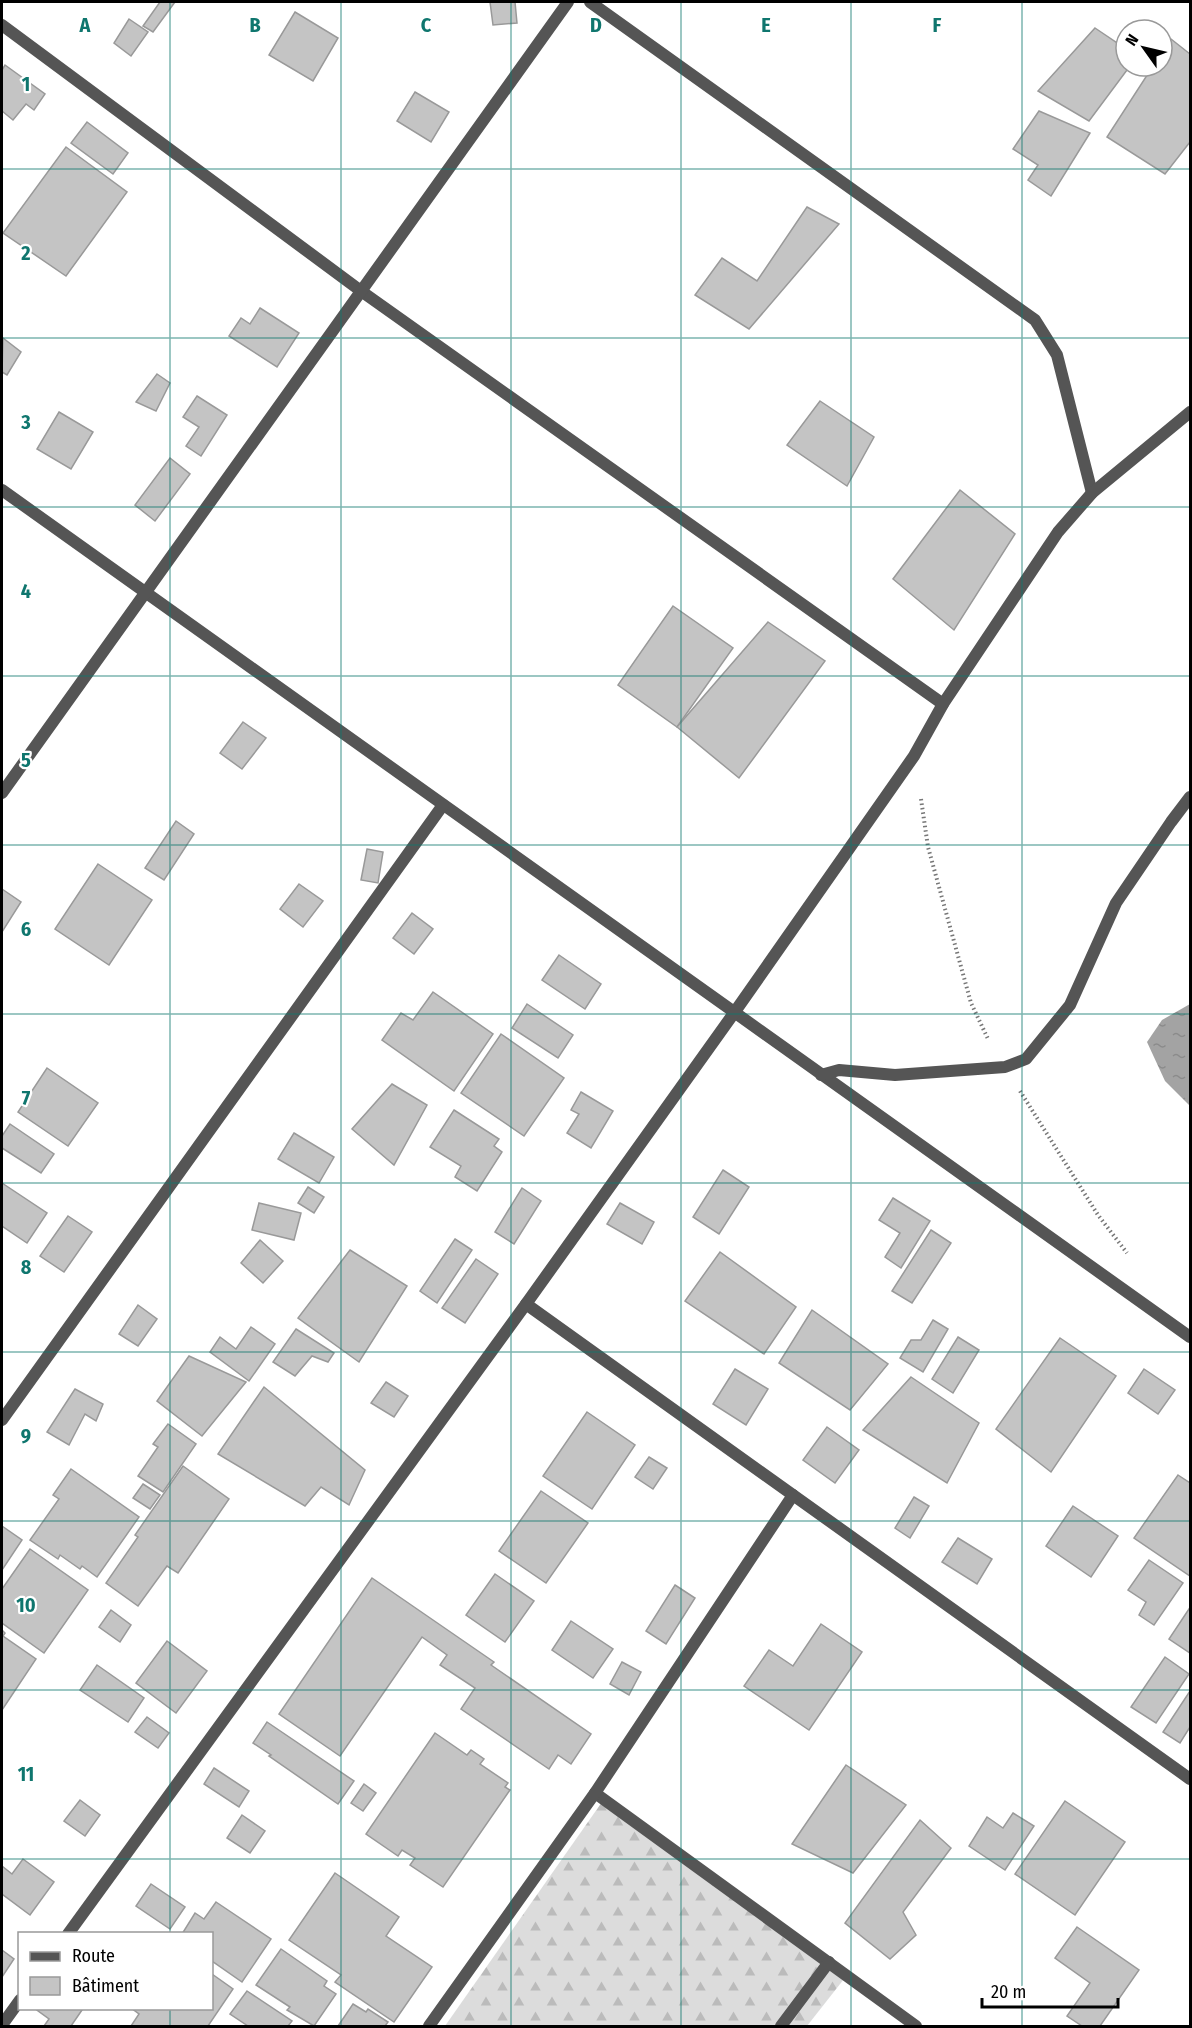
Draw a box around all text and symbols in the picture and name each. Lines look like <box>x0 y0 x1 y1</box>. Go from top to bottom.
text: A <box>79 13 92 37</box>
text: B <box>249 13 261 37</box>
text: C <box>421 13 432 37</box>
text: D <box>590 13 602 37</box>
text: E <box>761 13 771 37</box>
text: F <box>933 13 942 37</box>
north arrow <box>1114 18 1174 78</box>
text: N <box>1121 31 1143 49</box>
text: 1 <box>22 72 30 96</box>
text: 2 <box>20 241 31 265</box>
text: 3 <box>20 410 31 434</box>
text: 4 <box>21 579 31 603</box>
text: 5 <box>21 748 31 772</box>
text: 6 <box>21 917 31 941</box>
text: 7 <box>22 1086 31 1110</box>
text: 8 <box>21 1255 32 1279</box>
text: 9 <box>21 1424 31 1448</box>
text: 10 <box>16 1593 36 1617</box>
text: 11 <box>18 1762 34 1786</box>
legend <box>18 1932 213 2010</box>
text: Route <box>72 1945 115 1967</box>
scale bar <box>982 1971 1118 2009</box>
text: Bâtiment <box>72 1975 139 1997</box>
text: 20 m <box>991 1981 1026 2003</box>

